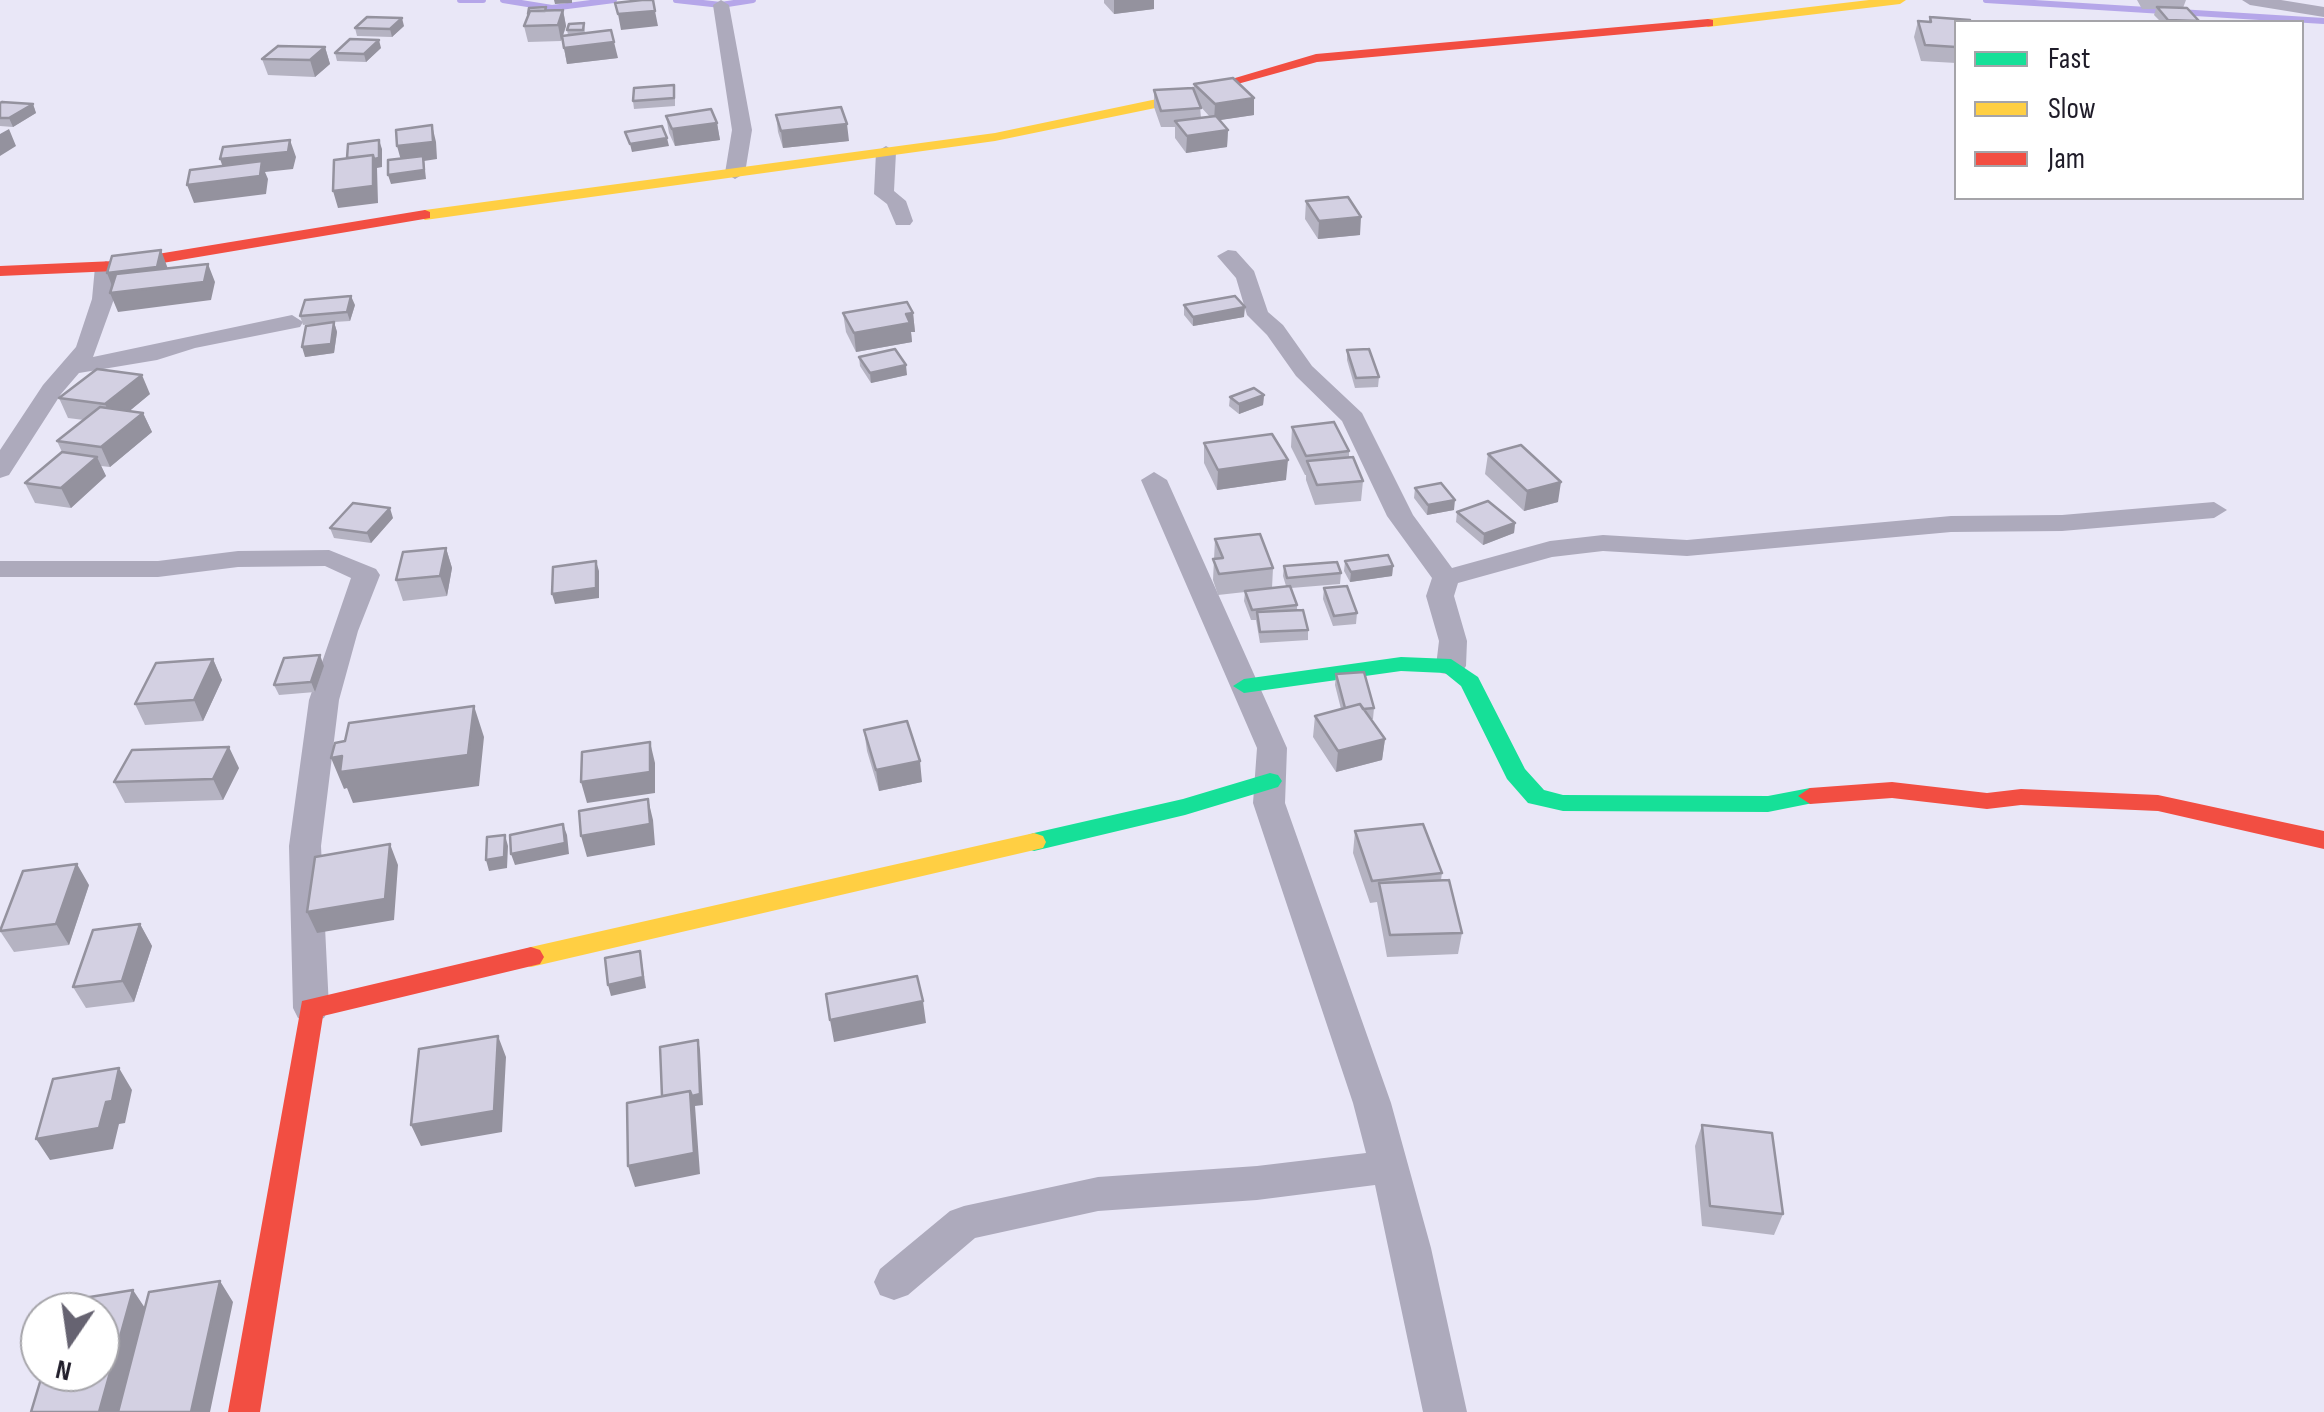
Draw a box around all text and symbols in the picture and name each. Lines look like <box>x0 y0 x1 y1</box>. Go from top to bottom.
legend <box>1954 20 2304 200</box>
text: Fast <box>2048 41 2090 77</box>
text: Slow <box>2048 91 2096 127</box>
text: Jam <box>2048 141 2085 177</box>
north arrow <box>20 1292 120 1392</box>
text: N <box>53 1352 75 1388</box>

